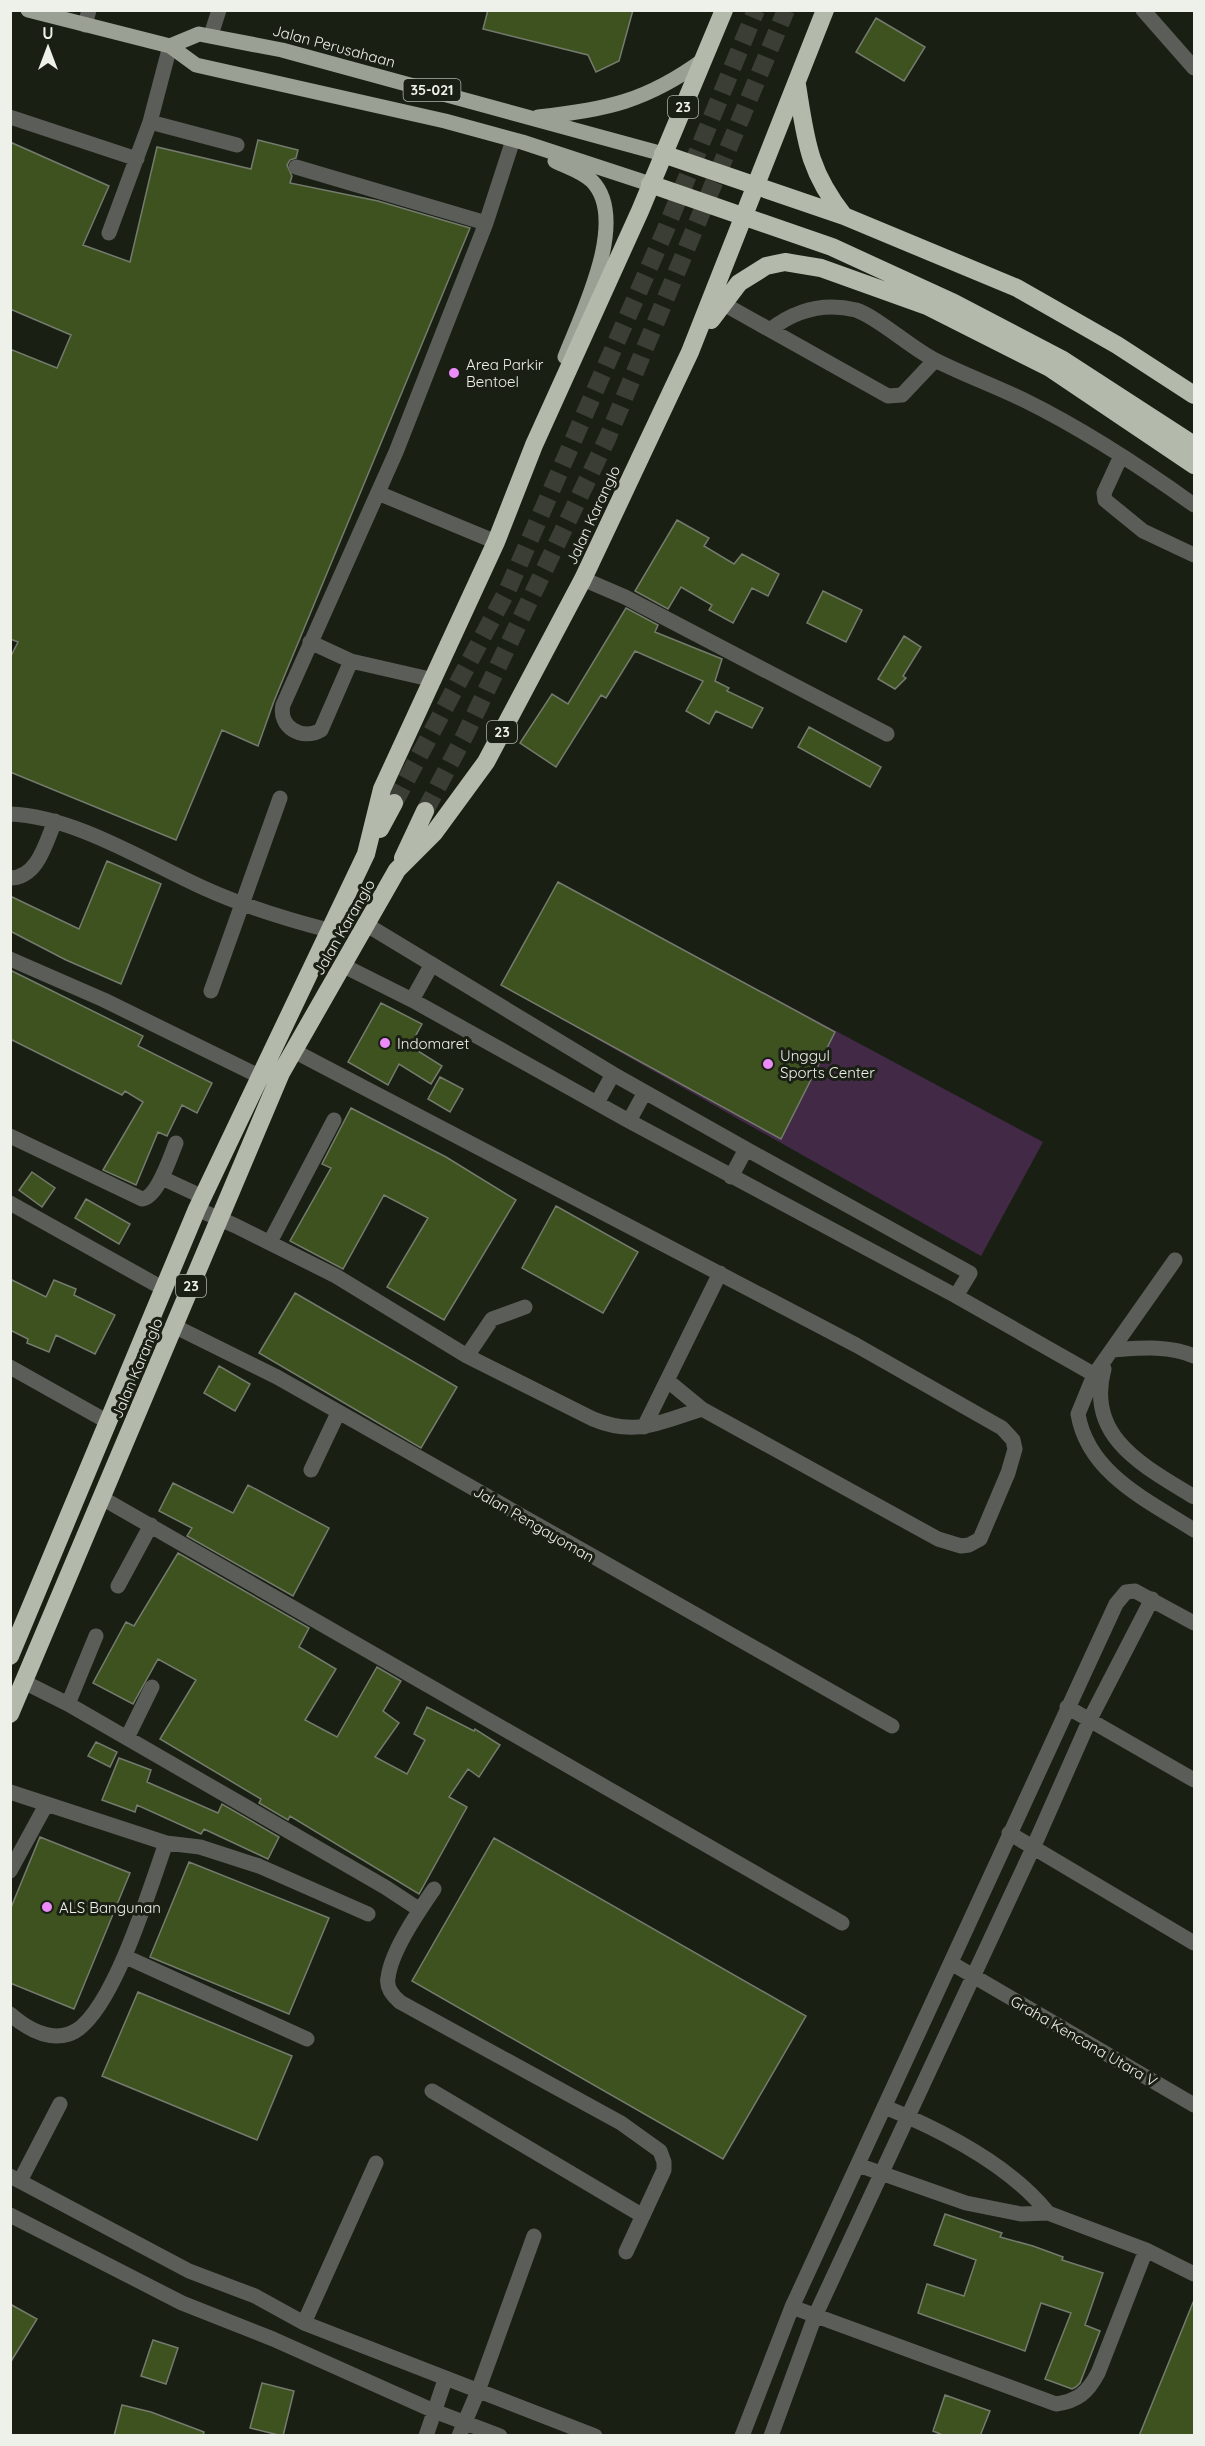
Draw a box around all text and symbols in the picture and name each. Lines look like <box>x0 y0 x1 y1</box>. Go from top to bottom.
north arrow <box>18 18 78 78</box>
street label: Jalan Perusahaan <box>271 20 397 72</box>
text: U <box>42 23 54 43</box>
road number: 35-021 <box>404 79 460 101</box>
road number: 23 <box>668 96 698 118</box>
place label: Area Parkir Bentoel <box>466 355 544 391</box>
marker: Area Parkir Bentoel <box>447 366 461 380</box>
street label: Jalan Karanglo <box>562 462 624 568</box>
road number: 23 <box>487 721 517 743</box>
street label: Jalan Karanglo <box>309 876 379 978</box>
place label: Indomaret <box>397 1034 469 1053</box>
marker: Indomaret <box>378 1036 392 1050</box>
place label: Unggul Sports Center <box>780 1046 875 1082</box>
marker: Unggul Sports Center <box>761 1057 775 1071</box>
road number: 23 <box>176 1275 206 1297</box>
street label: Jalan Karanglo <box>107 1315 167 1421</box>
street label: Jalan Pengayoman <box>470 1482 598 1566</box>
place label: ALS Bangunan <box>59 1898 161 1917</box>
marker: ALS Bangunan <box>40 1900 54 1914</box>
street label: Graha Kencana Utara V <box>1007 1991 1161 2091</box>

